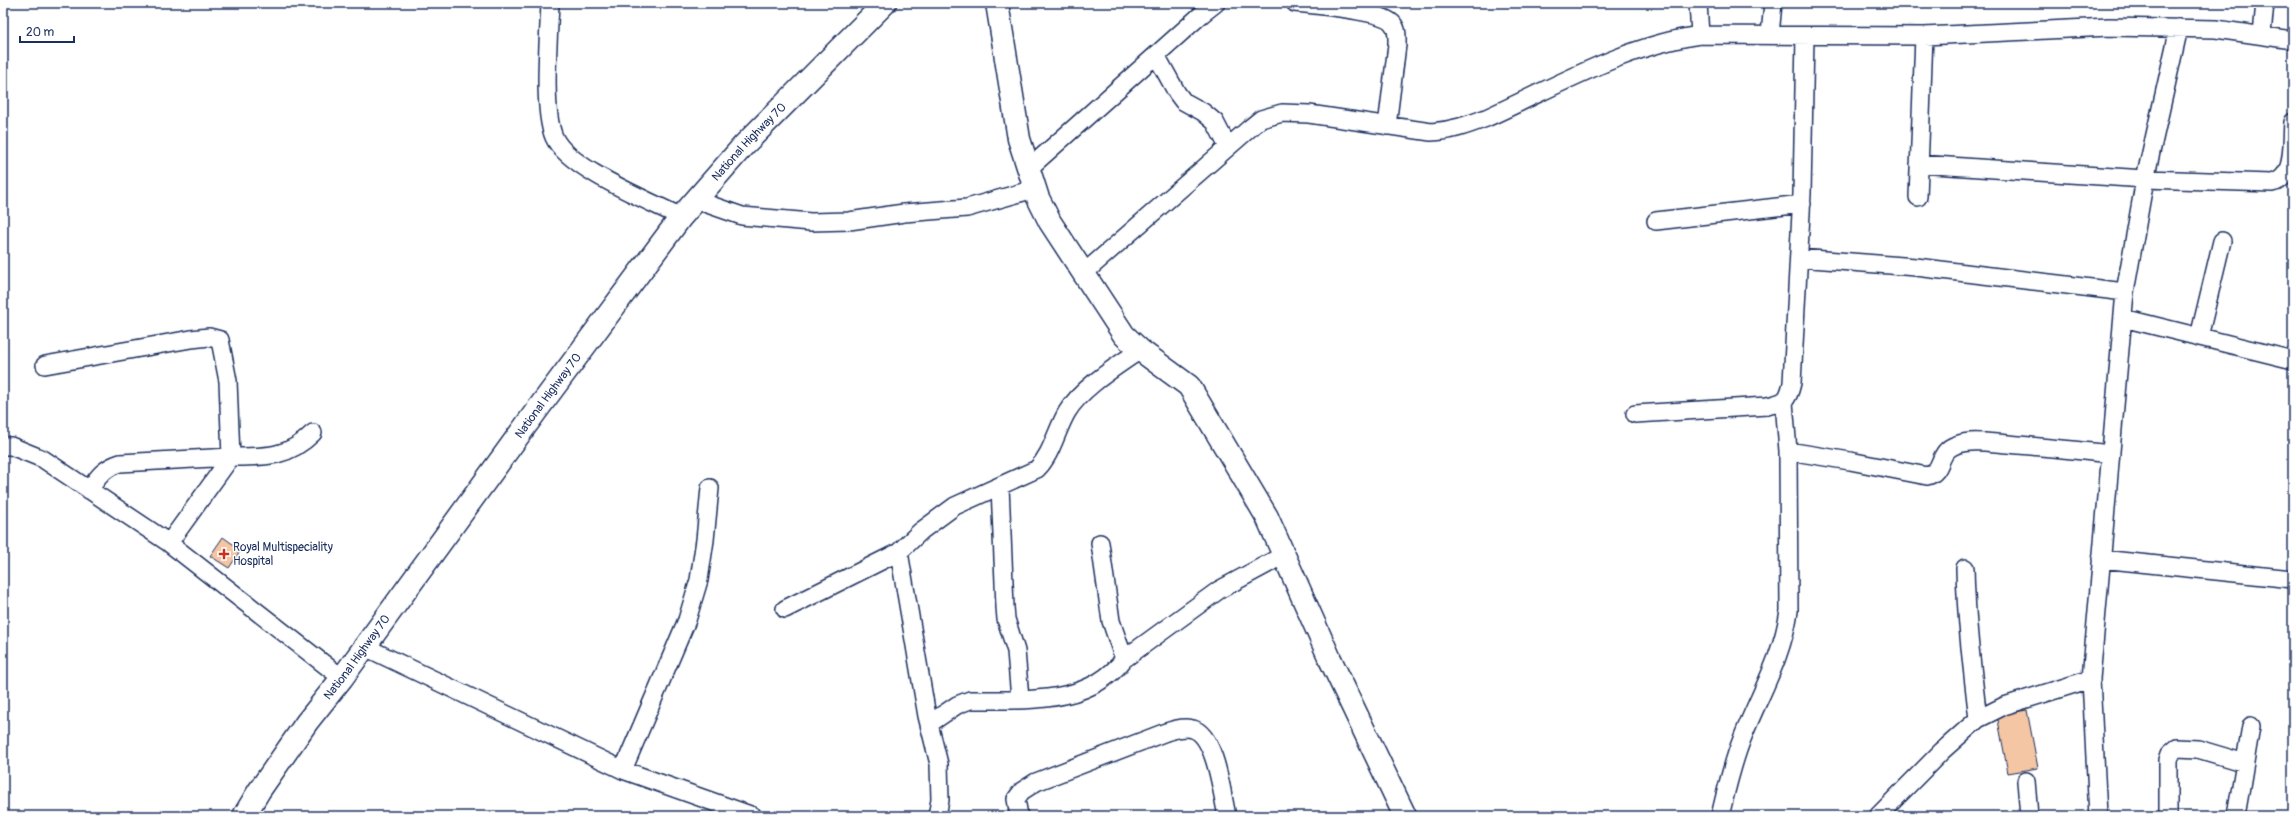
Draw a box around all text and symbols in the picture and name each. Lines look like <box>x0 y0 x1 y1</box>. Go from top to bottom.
scale bar <box>20 18 74 44</box>
text: 20 m <box>26 25 55 40</box>
street label: National Highway 70 <box>709 100 790 184</box>
street label: National Highway 70 <box>512 350 585 441</box>
place label: Royal Multispeciality Hospital <box>233 540 333 569</box>
marker: Royal Multispeciality Hospital <box>218 548 230 560</box>
street label: National Highway 70 <box>321 612 394 703</box>

